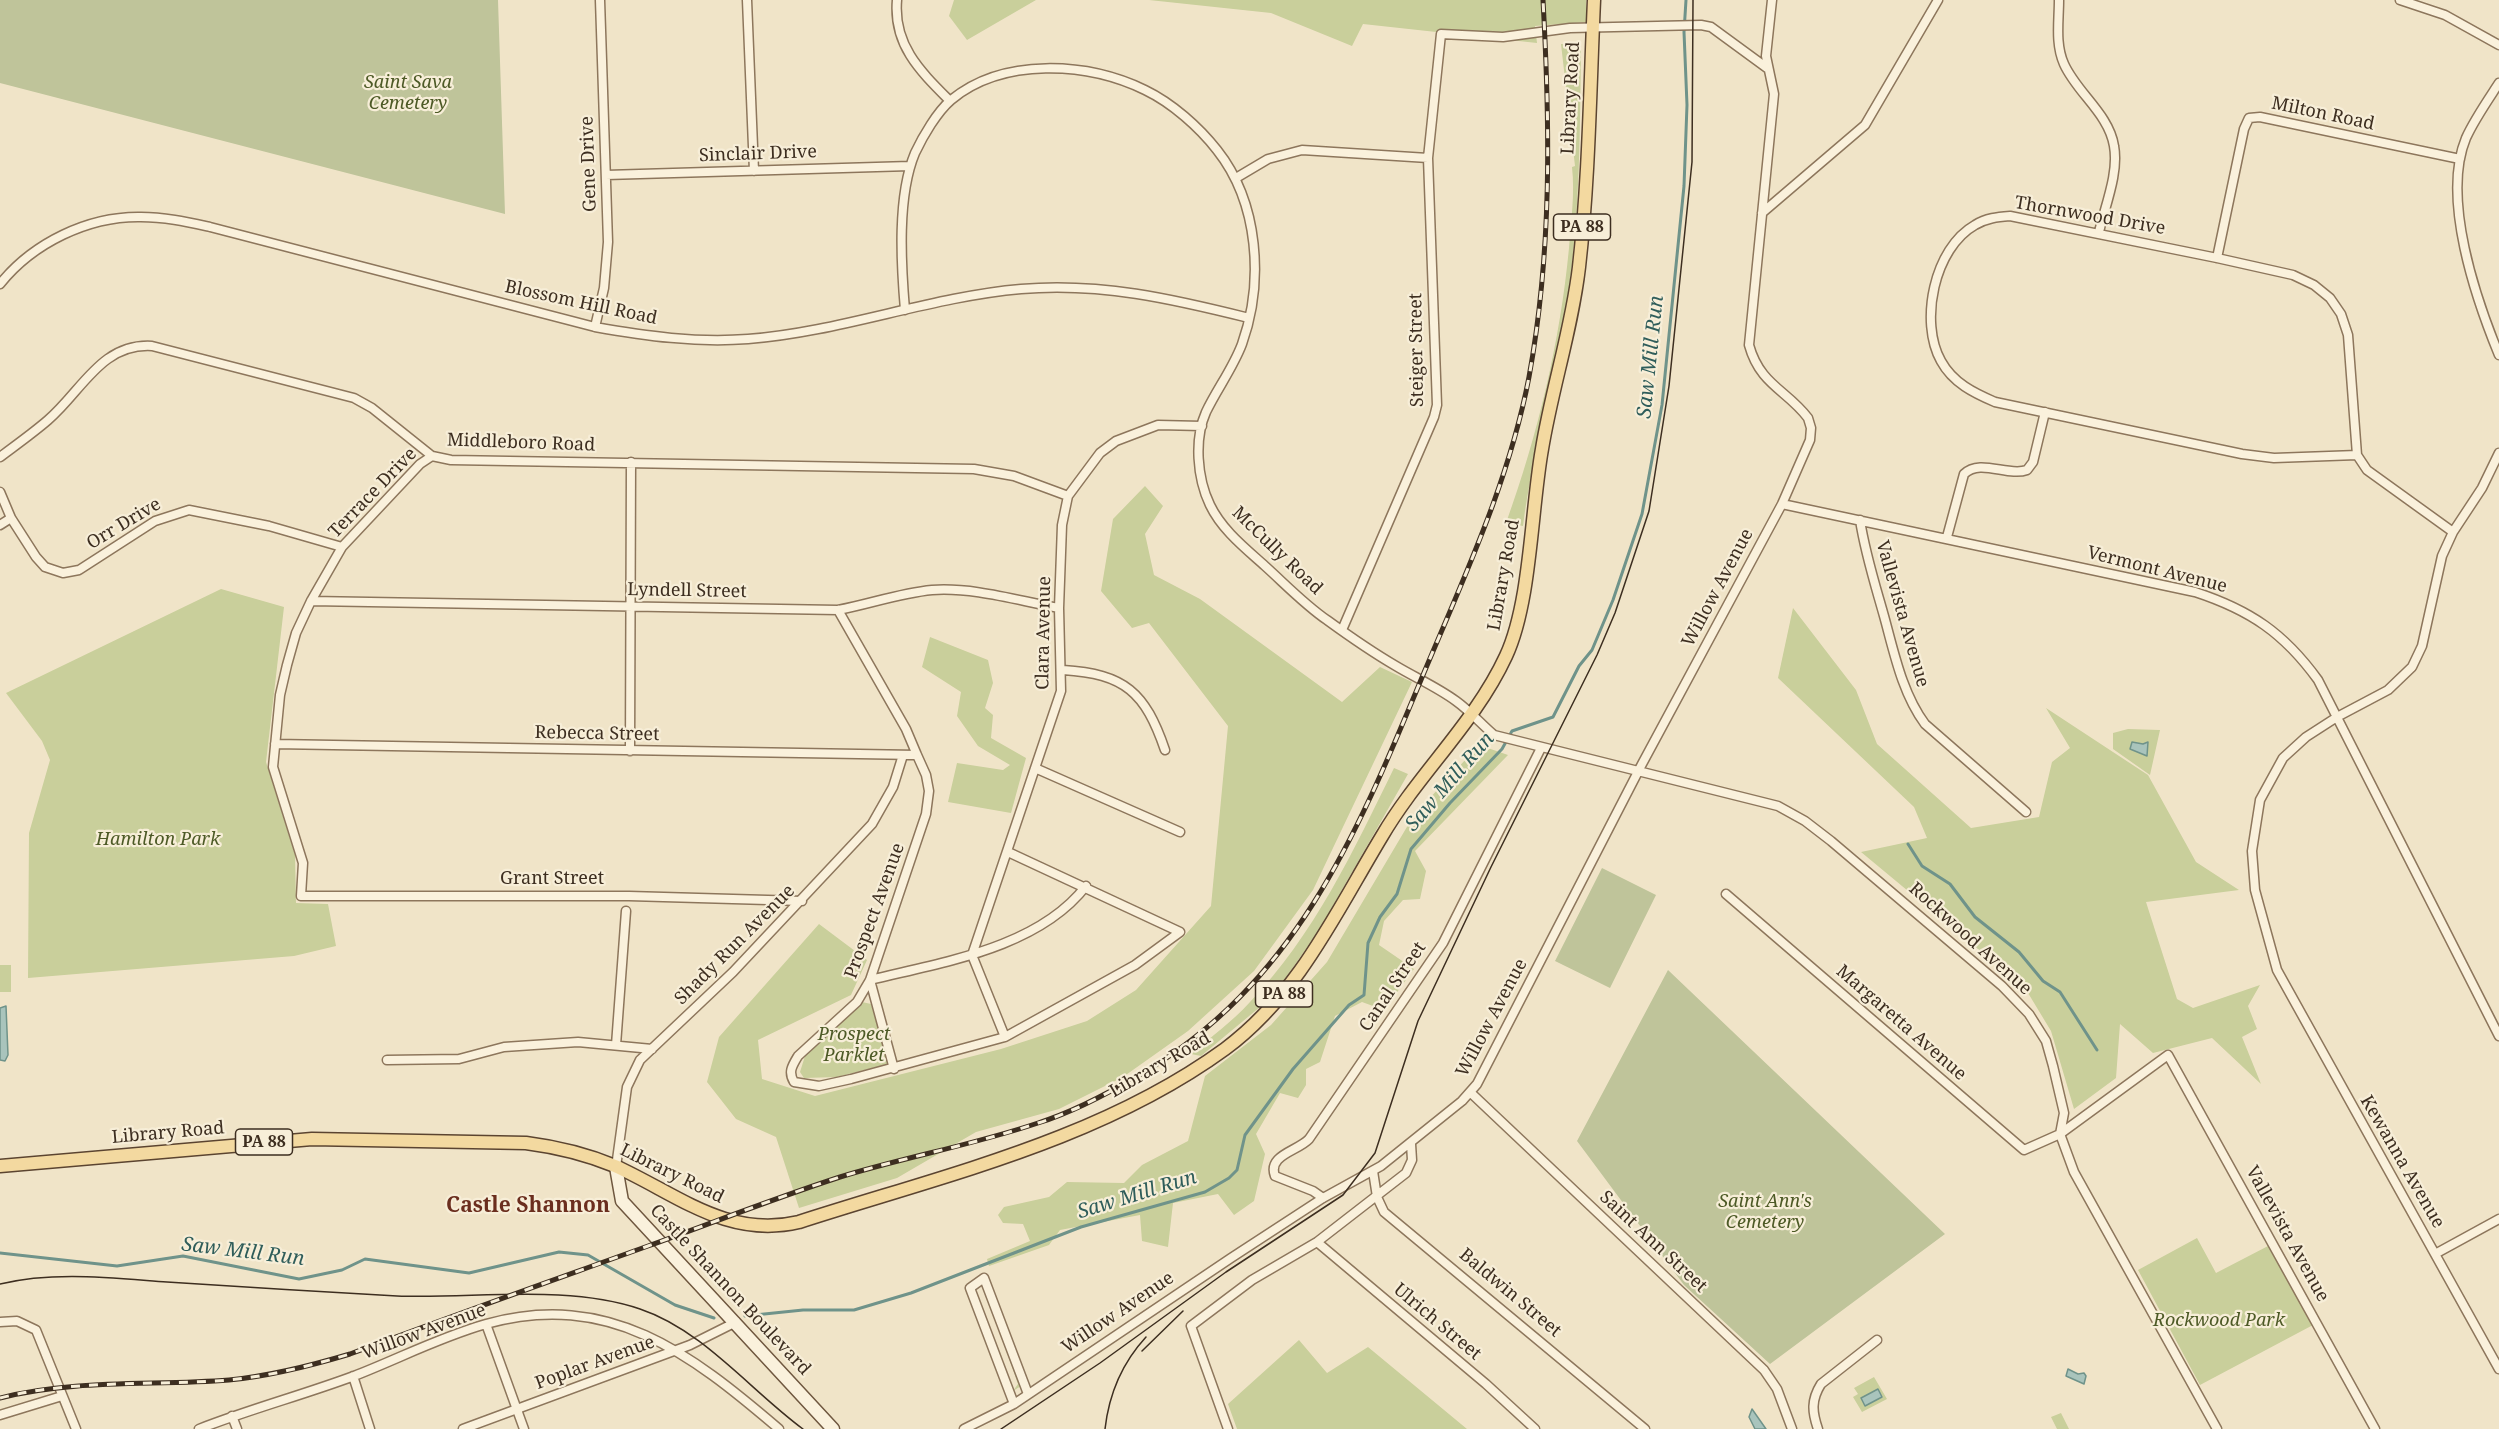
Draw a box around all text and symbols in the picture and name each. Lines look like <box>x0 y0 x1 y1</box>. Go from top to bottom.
street label: Library Road <box>1557 41 1585 155</box>
park label: Saint Sava Cemetery <box>364 72 452 115</box>
street label: Milton Road <box>2270 93 2376 135</box>
street label: Gene Drive <box>577 116 601 212</box>
street label: Sinclair Drive <box>699 141 817 167</box>
street label: Thornwood Drive <box>2013 192 2167 240</box>
road number: PA 88 <box>1554 214 1610 240</box>
street label: Blossom Hill Road <box>503 276 659 330</box>
street label: Steiger Street <box>1405 293 1429 407</box>
water label: Saw Mill Run <box>1633 294 1669 420</box>
street label: Middleboro Road <box>447 430 595 456</box>
street label: Terrace Drive <box>325 443 421 543</box>
street label: Orr Drive <box>83 494 165 554</box>
street label: McCully Road <box>1227 502 1327 600</box>
street label: Library Road <box>1484 517 1524 633</box>
street label: Willow Avenue <box>1678 525 1758 651</box>
street label: Vallevista Avenue <box>1871 538 1933 690</box>
street label: Vermont Avenue <box>2085 542 2229 598</box>
street label: Clara Avenue <box>1032 576 1056 690</box>
street label: Lyndell Street <box>627 579 747 603</box>
street label: Rebecca Street <box>534 722 660 746</box>
water label: Saw Mill Run <box>1400 728 1500 836</box>
park label: Hamilton Park <box>96 829 220 851</box>
street label: Prospect Avenue <box>840 840 910 982</box>
street label: Grant Street <box>500 868 604 890</box>
street label: Rockwood Avenue <box>1904 878 2036 1000</box>
street label: Shady Run Avenue <box>670 880 800 1010</box>
street label: Canal Street <box>1355 938 1431 1036</box>
street label: Willow Avenue <box>1452 955 1532 1081</box>
street label: Margaretta Avenue <box>1832 961 1970 1085</box>
road number: PA 88 <box>1256 981 1312 1007</box>
park label: Prospect Parklet <box>818 1024 890 1066</box>
street label: Library Road <box>1106 1027 1214 1103</box>
street label: Kewanna Avenue <box>2355 1092 2449 1232</box>
street label: Library Road <box>111 1117 225 1149</box>
road number: PA 88 <box>236 1129 292 1155</box>
street label: Library Road <box>616 1140 728 1208</box>
street label: Vallevista Avenue <box>2241 1162 2333 1306</box>
water label: Saw Mill Run <box>1074 1165 1200 1225</box>
street label: Saint Ann Street <box>1595 1187 1711 1297</box>
park label: Saint Ann's Cemetery <box>1718 1191 1812 1234</box>
district label: Castle Shannon <box>446 1193 610 1219</box>
street label: Castle Shannon Boulevard <box>645 1200 815 1380</box>
water label: Saw Mill Run <box>180 1233 306 1271</box>
street label: Baldwin Street <box>1455 1244 1565 1342</box>
street label: Willow Avenue <box>1058 1268 1178 1358</box>
street label: Ulrich Street <box>1389 1279 1485 1365</box>
street label: Willow Avenue <box>359 1300 489 1364</box>
park label: Rockwood Park <box>2153 1310 2285 1332</box>
street label: Poplar Avenue <box>532 1331 658 1395</box>

